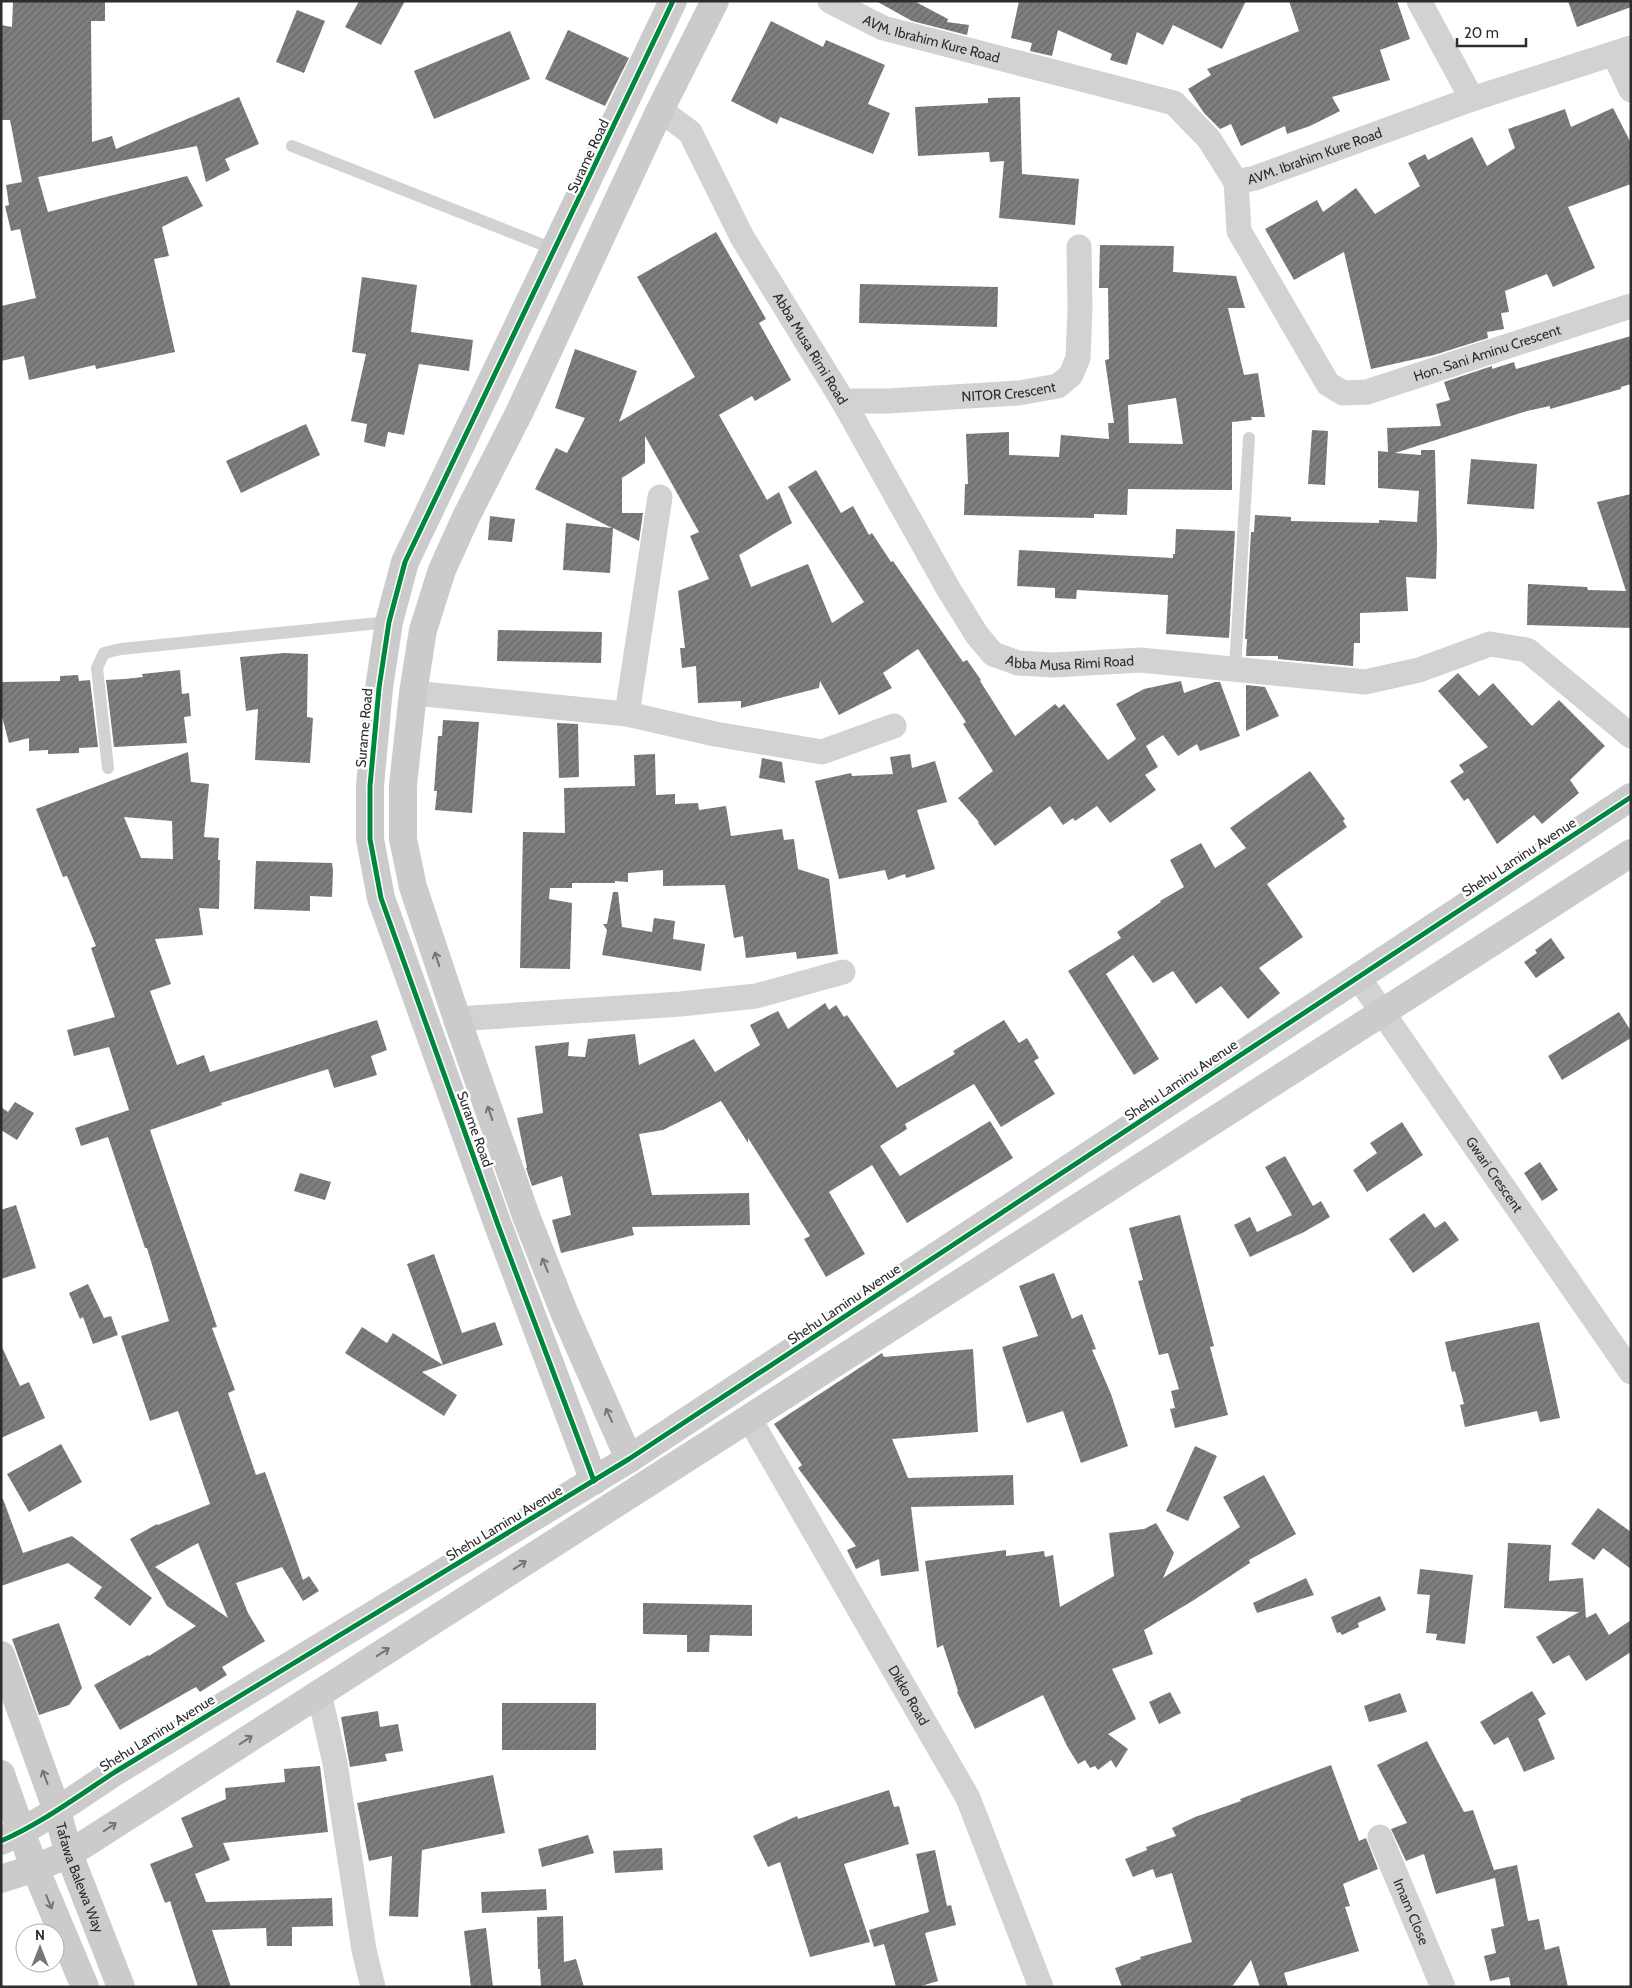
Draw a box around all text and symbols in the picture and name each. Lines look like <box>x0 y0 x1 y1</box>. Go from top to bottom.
street label: AVM. Ibrahim Kure Road <box>860 10 1002 67</box>
scale bar <box>1457 15 1526 47</box>
text: 20 m <box>1464 24 1499 42</box>
street label: Surame Road <box>563 116 613 196</box>
street label: AVM. Ibrahim Kure Road <box>1246 124 1385 188</box>
street label: Abba Musa Rimi Road <box>769 289 852 408</box>
street label: Hon. Sani Aminu Crescent <box>1411 320 1563 385</box>
street label: NITOR Crescent <box>961 378 1057 405</box>
street label: Abba Musa Rimi Road <box>1003 650 1134 674</box>
street label: Surame Road <box>352 688 376 768</box>
street label: Shehu Laminu Avenue <box>1458 813 1580 901</box>
one-way arrow <box>432 951 441 967</box>
street label: Shehu Laminu Avenue <box>1121 1035 1241 1125</box>
street label: Surame Road <box>453 1089 497 1169</box>
one-way arrow <box>484 1105 494 1121</box>
street label: Gwari Crescent <box>1462 1133 1527 1216</box>
one-way arrow <box>540 1258 550 1273</box>
street label: Shehu Laminu Avenue <box>784 1259 904 1349</box>
one-way arrow <box>603 1408 613 1423</box>
street label: Shehu Laminu Avenue <box>443 1481 565 1565</box>
one-way arrow <box>513 1559 527 1569</box>
one-way arrow <box>376 1647 390 1657</box>
street label: Dikko Road <box>884 1662 933 1729</box>
street label: Shehu Laminu Avenue <box>96 1690 218 1776</box>
one-way arrow <box>239 1735 253 1745</box>
one-way arrow <box>40 1769 49 1785</box>
street label: Tafawa Balewa Way <box>52 1820 108 1935</box>
one-way arrow <box>102 1822 116 1832</box>
street label: Imam Close <box>1389 1876 1433 1948</box>
one-way arrow <box>46 1894 55 1909</box>
north arrow <box>15 1923 65 1973</box>
text: N <box>35 1926 45 1944</box>

